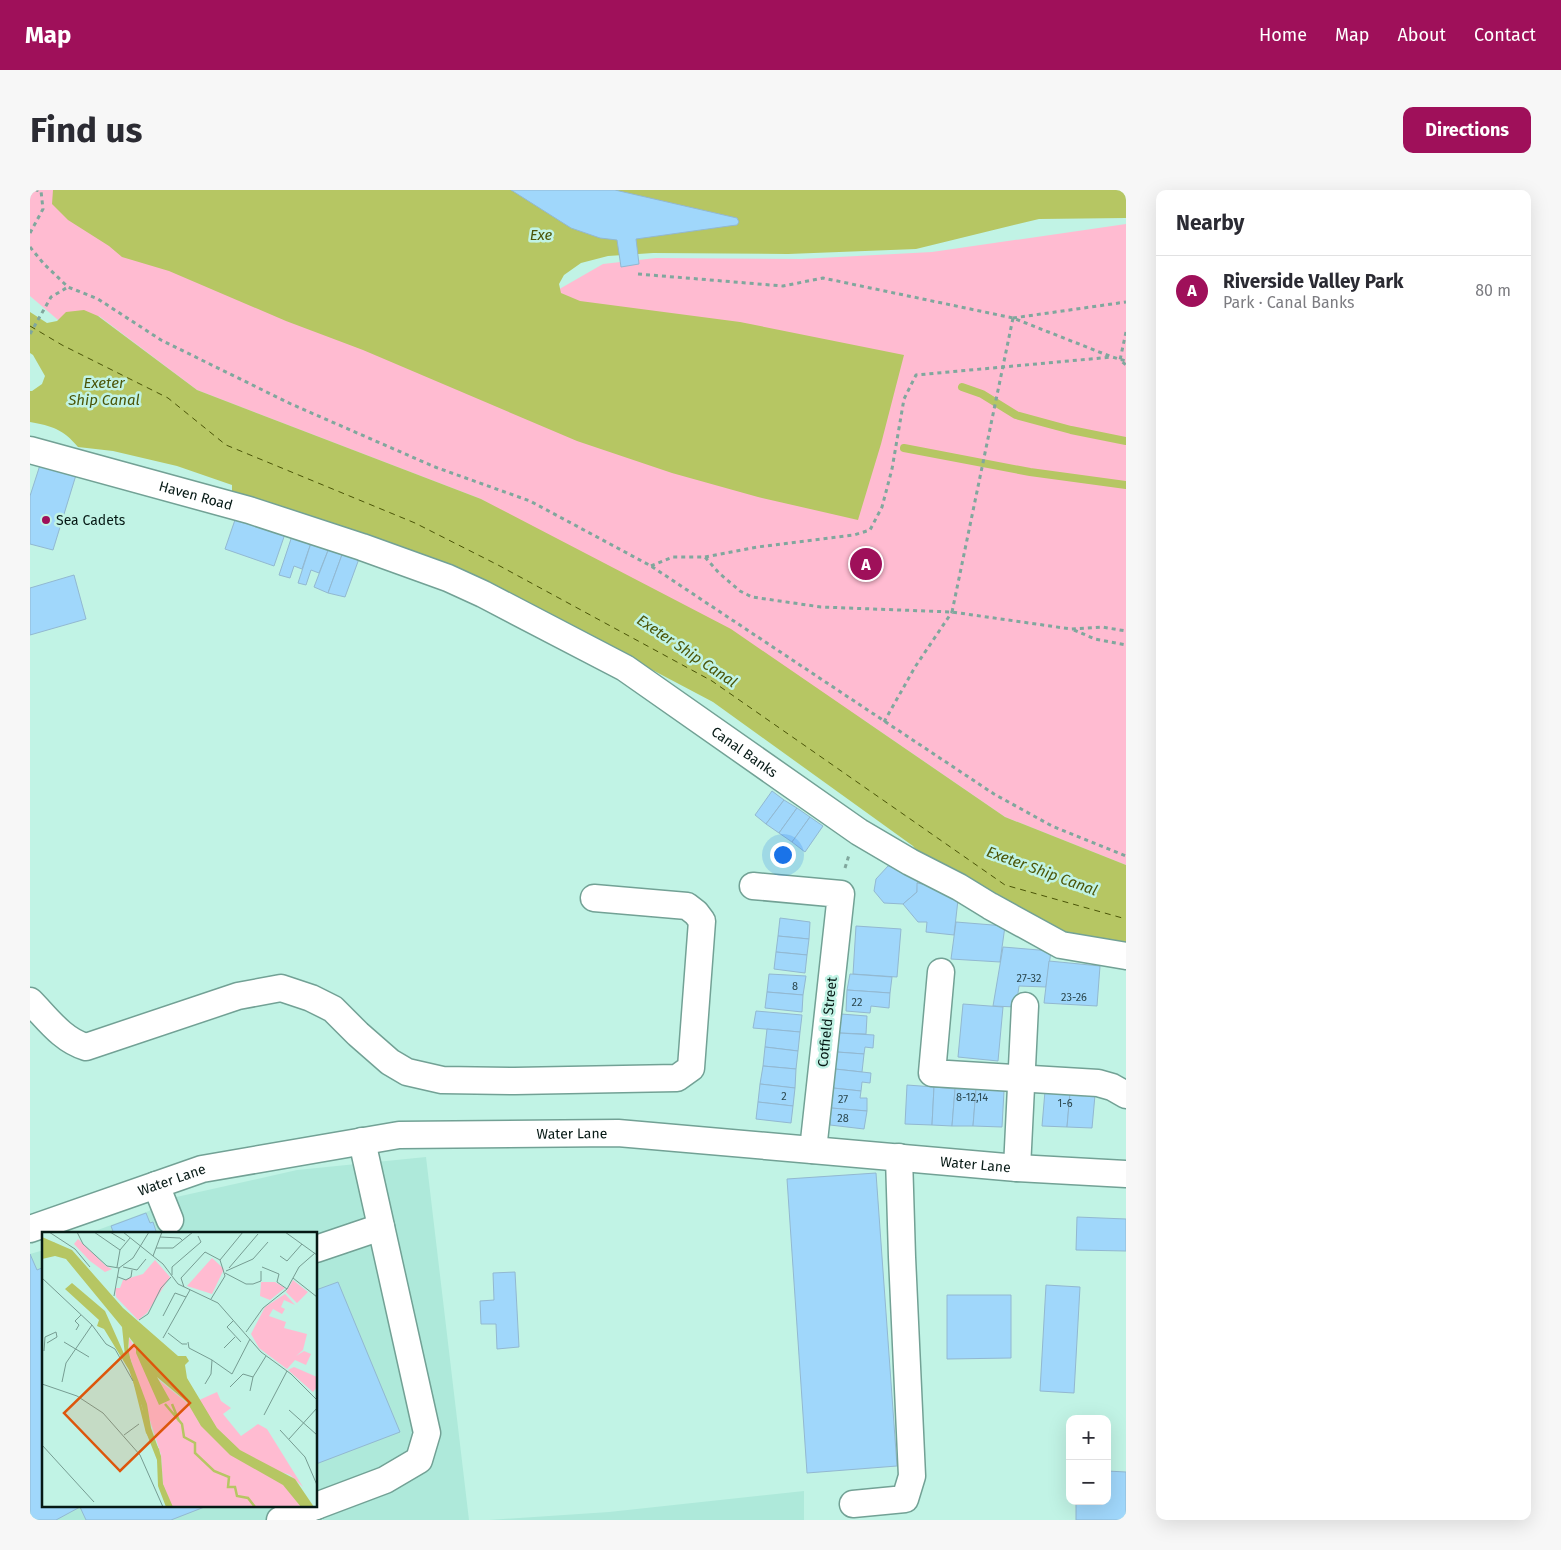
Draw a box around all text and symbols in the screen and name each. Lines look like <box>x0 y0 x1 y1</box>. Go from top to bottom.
text: Map <box>25 21 71 49</box>
text: Home <box>1259 24 1307 46</box>
text: Map <box>1335 24 1369 46</box>
text: About <box>1397 24 1446 46</box>
text: Contact <box>1474 24 1536 46</box>
button: Directions <box>1403 107 1531 153</box>
text: Find us <box>30 109 142 151</box>
text: Nearby <box>1176 210 1244 236</box>
water label: Exe <box>530 226 553 244</box>
text: Riverside Valley Park <box>1223 270 1404 293</box>
text: A <box>1187 281 1197 300</box>
text: 80 m <box>1475 281 1511 300</box>
text: Park · Canal Banks <box>1223 293 1355 312</box>
water label: Exeter Ship Canal <box>67 374 140 409</box>
street label: Haven Road <box>157 478 234 514</box>
place label: Sea Cadets <box>56 512 126 529</box>
marker: Sea Cadets <box>40 514 52 526</box>
pin: A <box>850 545 882 583</box>
water label: Exeter Ship Canal <box>634 611 740 691</box>
street label: Canal Banks <box>708 723 781 781</box>
your location <box>770 842 796 868</box>
water label: Exeter Ship Canal <box>984 843 1100 899</box>
house number: 27-32 <box>1017 972 1041 985</box>
street label: Cotfield Street <box>814 975 841 1068</box>
house number: 8 <box>792 980 798 993</box>
house number: 23-26 <box>1061 991 1087 1004</box>
house number: 22 <box>852 996 862 1009</box>
house number: 2 <box>781 1090 787 1103</box>
house number: 8-12,14 <box>956 1091 988 1104</box>
house number: 27 <box>838 1093 848 1106</box>
house number: 1-6 <box>1057 1097 1073 1110</box>
house number: 28 <box>837 1112 849 1125</box>
street label: Water Lane <box>536 1125 607 1143</box>
street label: Water Lane <box>940 1153 1011 1176</box>
street label: Water Lane <box>136 1160 208 1200</box>
inset map <box>42 1232 318 1508</box>
map controls <box>1066 1415 1111 1505</box>
button: + <box>1066 1415 1111 1460</box>
button: − <box>1066 1460 1111 1505</box>

